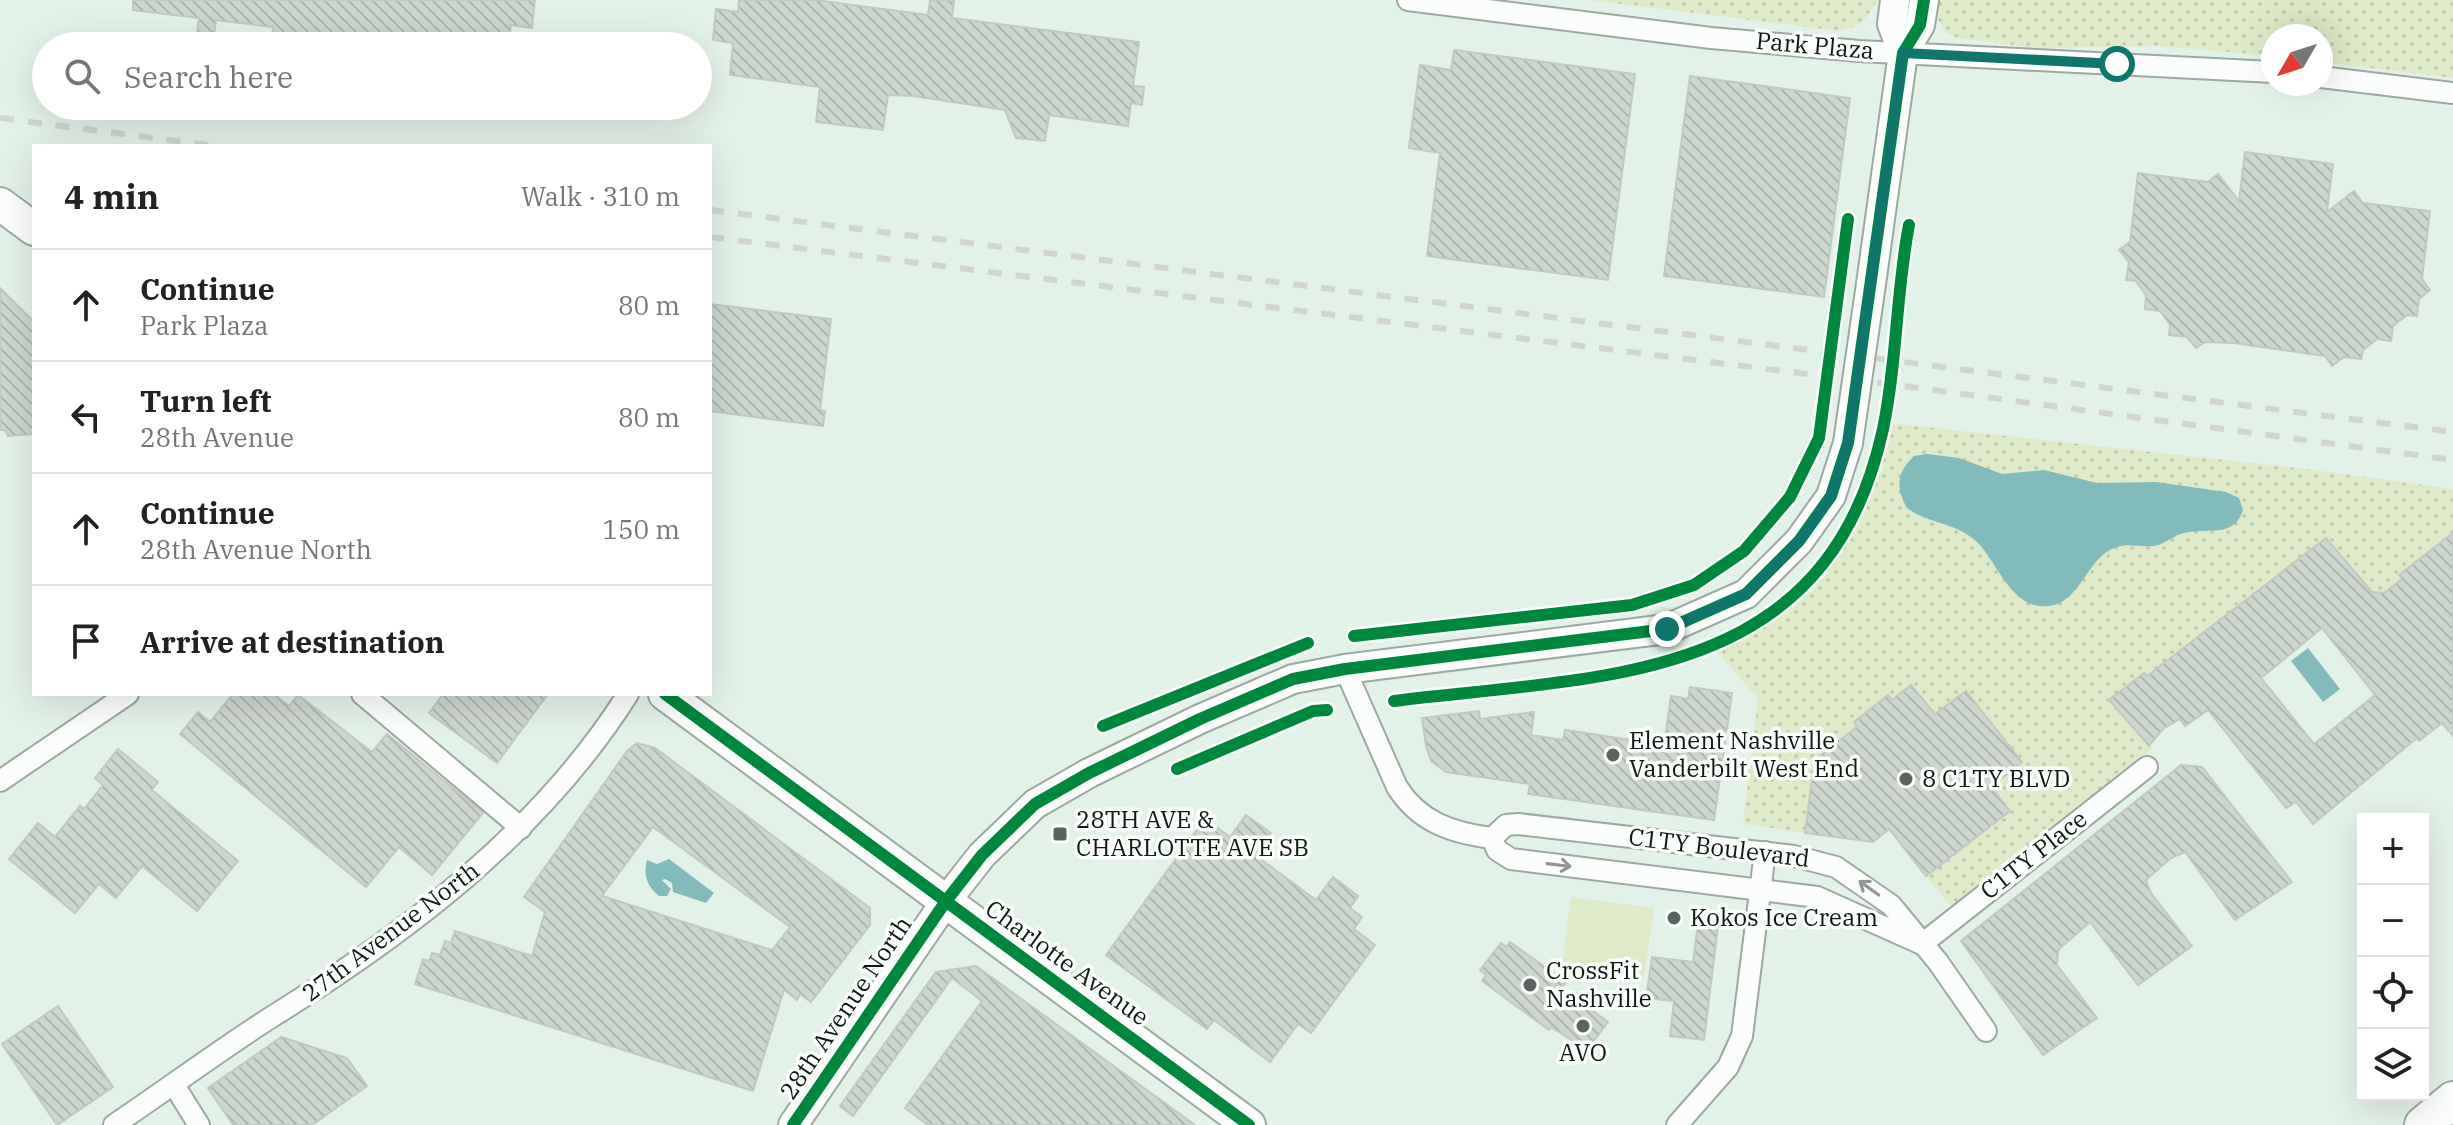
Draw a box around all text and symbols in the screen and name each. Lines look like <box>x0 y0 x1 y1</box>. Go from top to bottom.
street label: Park Plaza <box>1755 24 1876 66</box>
north arrow <box>2261 24 2333 96</box>
search box <box>32 32 712 120</box>
route start <box>2099 46 2135 82</box>
icon: search <box>60 54 104 98</box>
text: Search here <box>124 57 293 96</box>
text: 4 min <box>64 174 159 218</box>
text: Walk · 310 m <box>521 179 680 213</box>
text: Continue <box>140 269 275 308</box>
icon: ahead <box>64 283 108 327</box>
text: 80 m <box>618 288 680 322</box>
text: Park Plaza <box>140 308 268 342</box>
text: Turn left <box>140 381 272 420</box>
icon: left <box>64 395 108 439</box>
text: 80 m <box>618 400 680 434</box>
text: 28th Avenue <box>140 420 294 454</box>
text: Continue <box>140 493 275 532</box>
icon: ahead <box>64 507 108 551</box>
text: 150 m <box>602 512 680 546</box>
text: 28th Avenue North <box>140 532 372 566</box>
route end <box>1649 611 1685 647</box>
icon: arrive <box>64 619 108 663</box>
text: Arrive at destination <box>140 622 445 661</box>
place label: Element Nashville Vanderbilt West End <box>1629 724 1859 784</box>
marker: Element Nashville Vanderbilt West End <box>1604 746 1622 764</box>
place label: 8 C1TY BLVD <box>1922 762 2070 794</box>
marker: 8 C1TY BLVD <box>1897 770 1915 788</box>
street label: C1TY Place <box>1973 802 2093 906</box>
place label: 28TH AVE & CHARLOTTE AVE SB <box>1076 803 1309 863</box>
map controls <box>2357 813 2429 1101</box>
button: + <box>2357 813 2429 885</box>
street label: C1TY Boulevard <box>1627 820 1811 874</box>
marker: 28TH AVE & CHARLOTTE AVE SB <box>1051 825 1069 843</box>
street label: 27th Avenue North <box>295 854 486 1008</box>
one-way arrow <box>1546 858 1571 873</box>
one-way arrow <box>1858 880 1880 896</box>
button: − <box>2357 885 2429 957</box>
street label: Charlotte Avenue <box>979 892 1156 1032</box>
place label: Kokos Ice Cream <box>1690 901 1878 933</box>
marker: Kokos Ice Cream <box>1665 909 1683 927</box>
street label: 28th Avenue North <box>772 910 918 1105</box>
place label: CrossFit Nashville <box>1546 954 1652 1014</box>
button: locate <box>2357 957 2429 1029</box>
marker: CrossFit Nashville <box>1521 976 1539 994</box>
marker: AVO <box>1574 1017 1592 1035</box>
button: layers <box>2357 1029 2429 1101</box>
place label: AVO <box>1559 1036 1607 1068</box>

